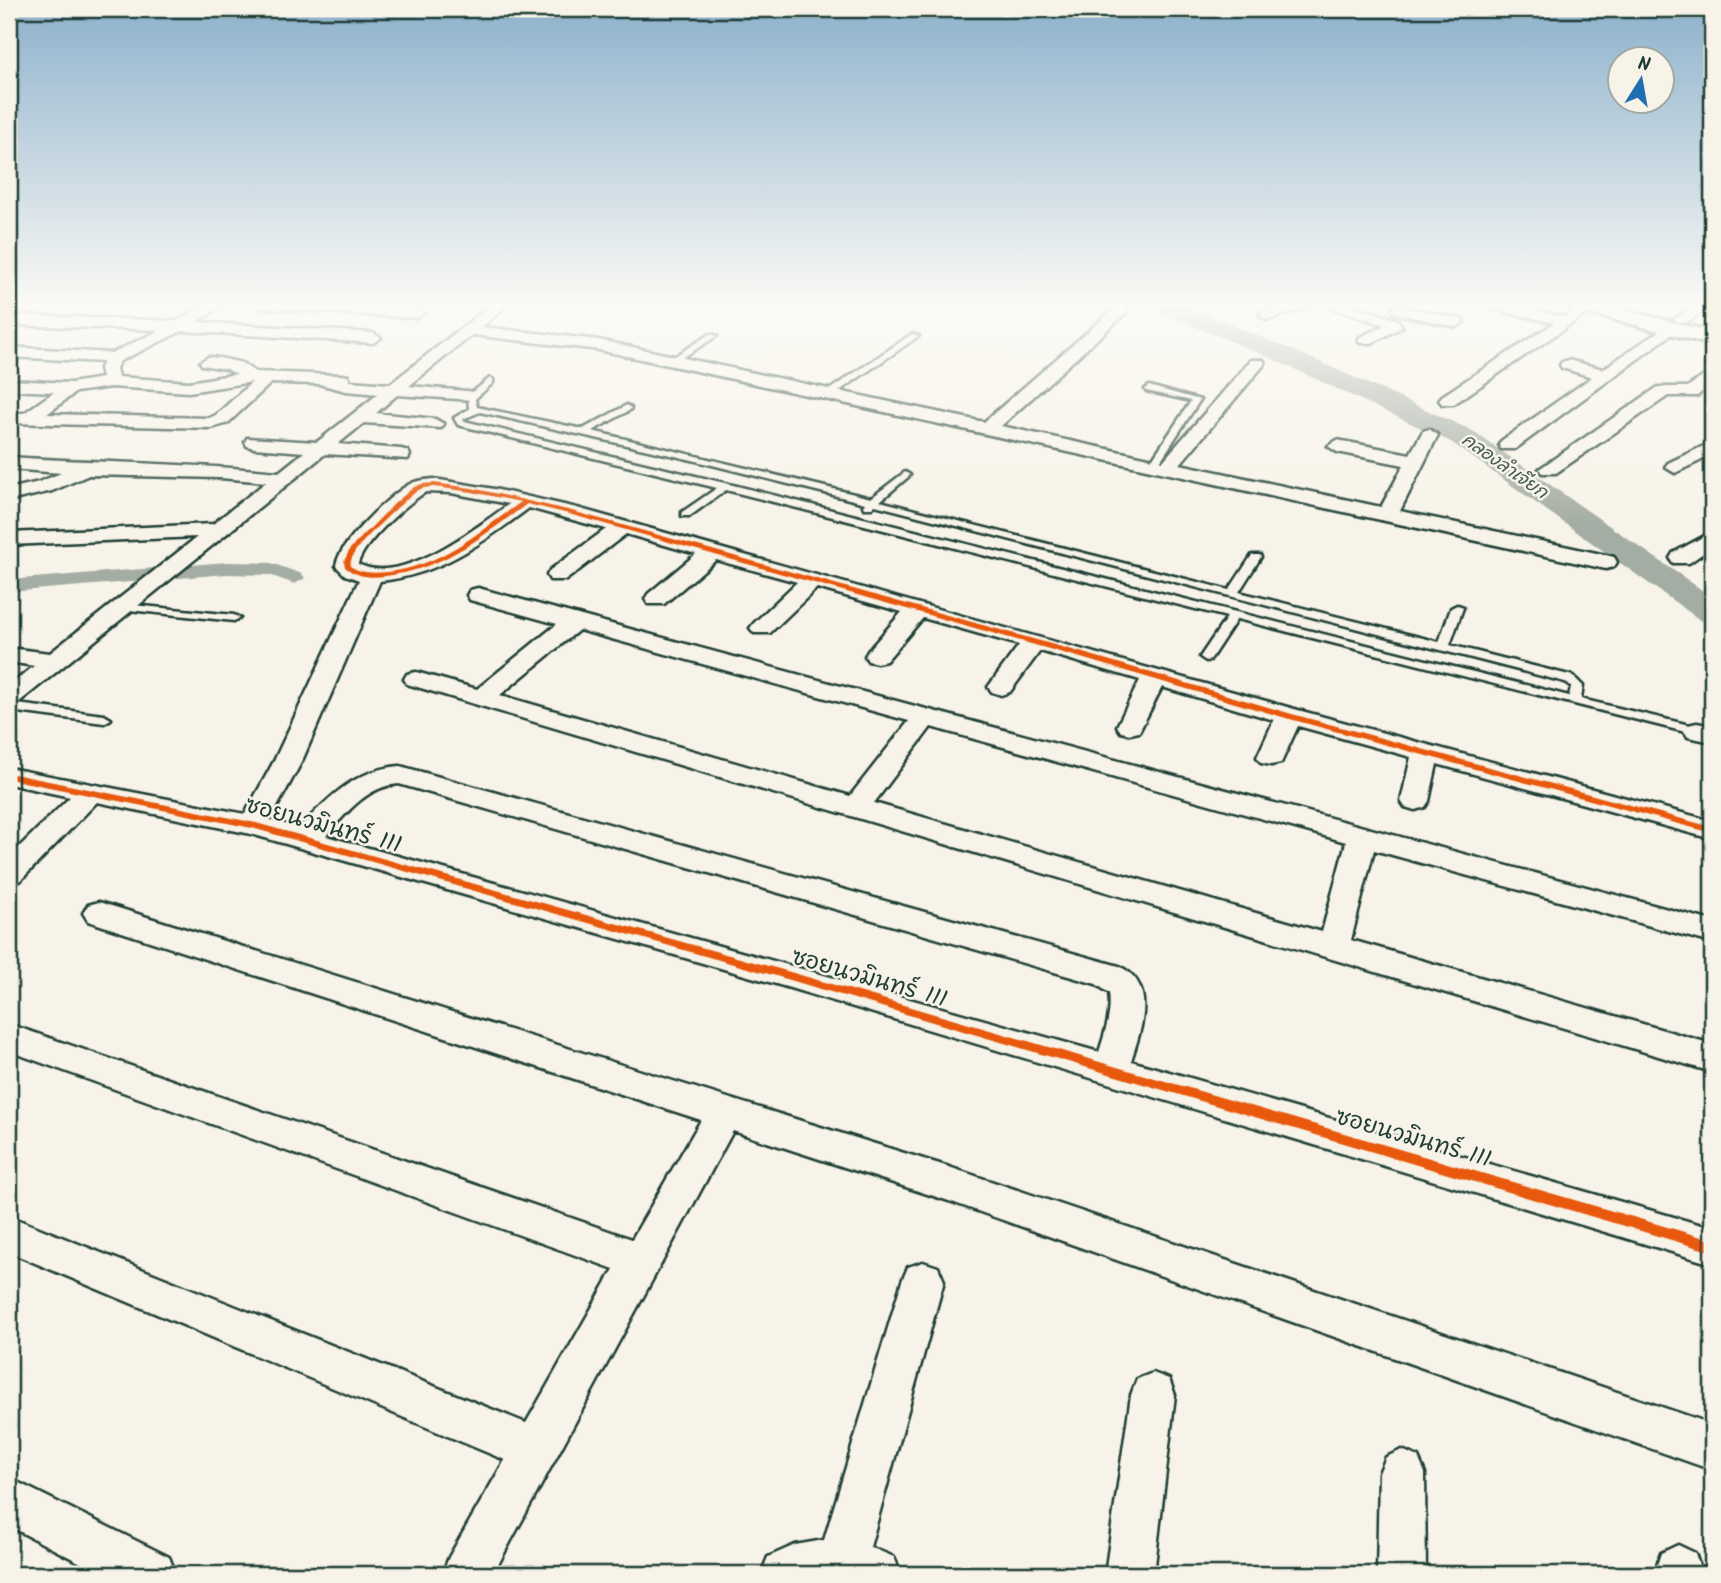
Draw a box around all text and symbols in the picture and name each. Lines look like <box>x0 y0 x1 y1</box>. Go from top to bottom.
north arrow <box>1606 46 1676 116</box>
text: N <box>1635 49 1653 81</box>
water label: คลองลำเจียก <box>1455 427 1554 508</box>
street label: ซอยนวมินทร์ 111 <box>241 788 405 864</box>
street label: ซอยนวมินทร์ 111 <box>787 940 951 1018</box>
street label: ซอยนวมินทร์ 111 <box>1331 1100 1495 1178</box>

